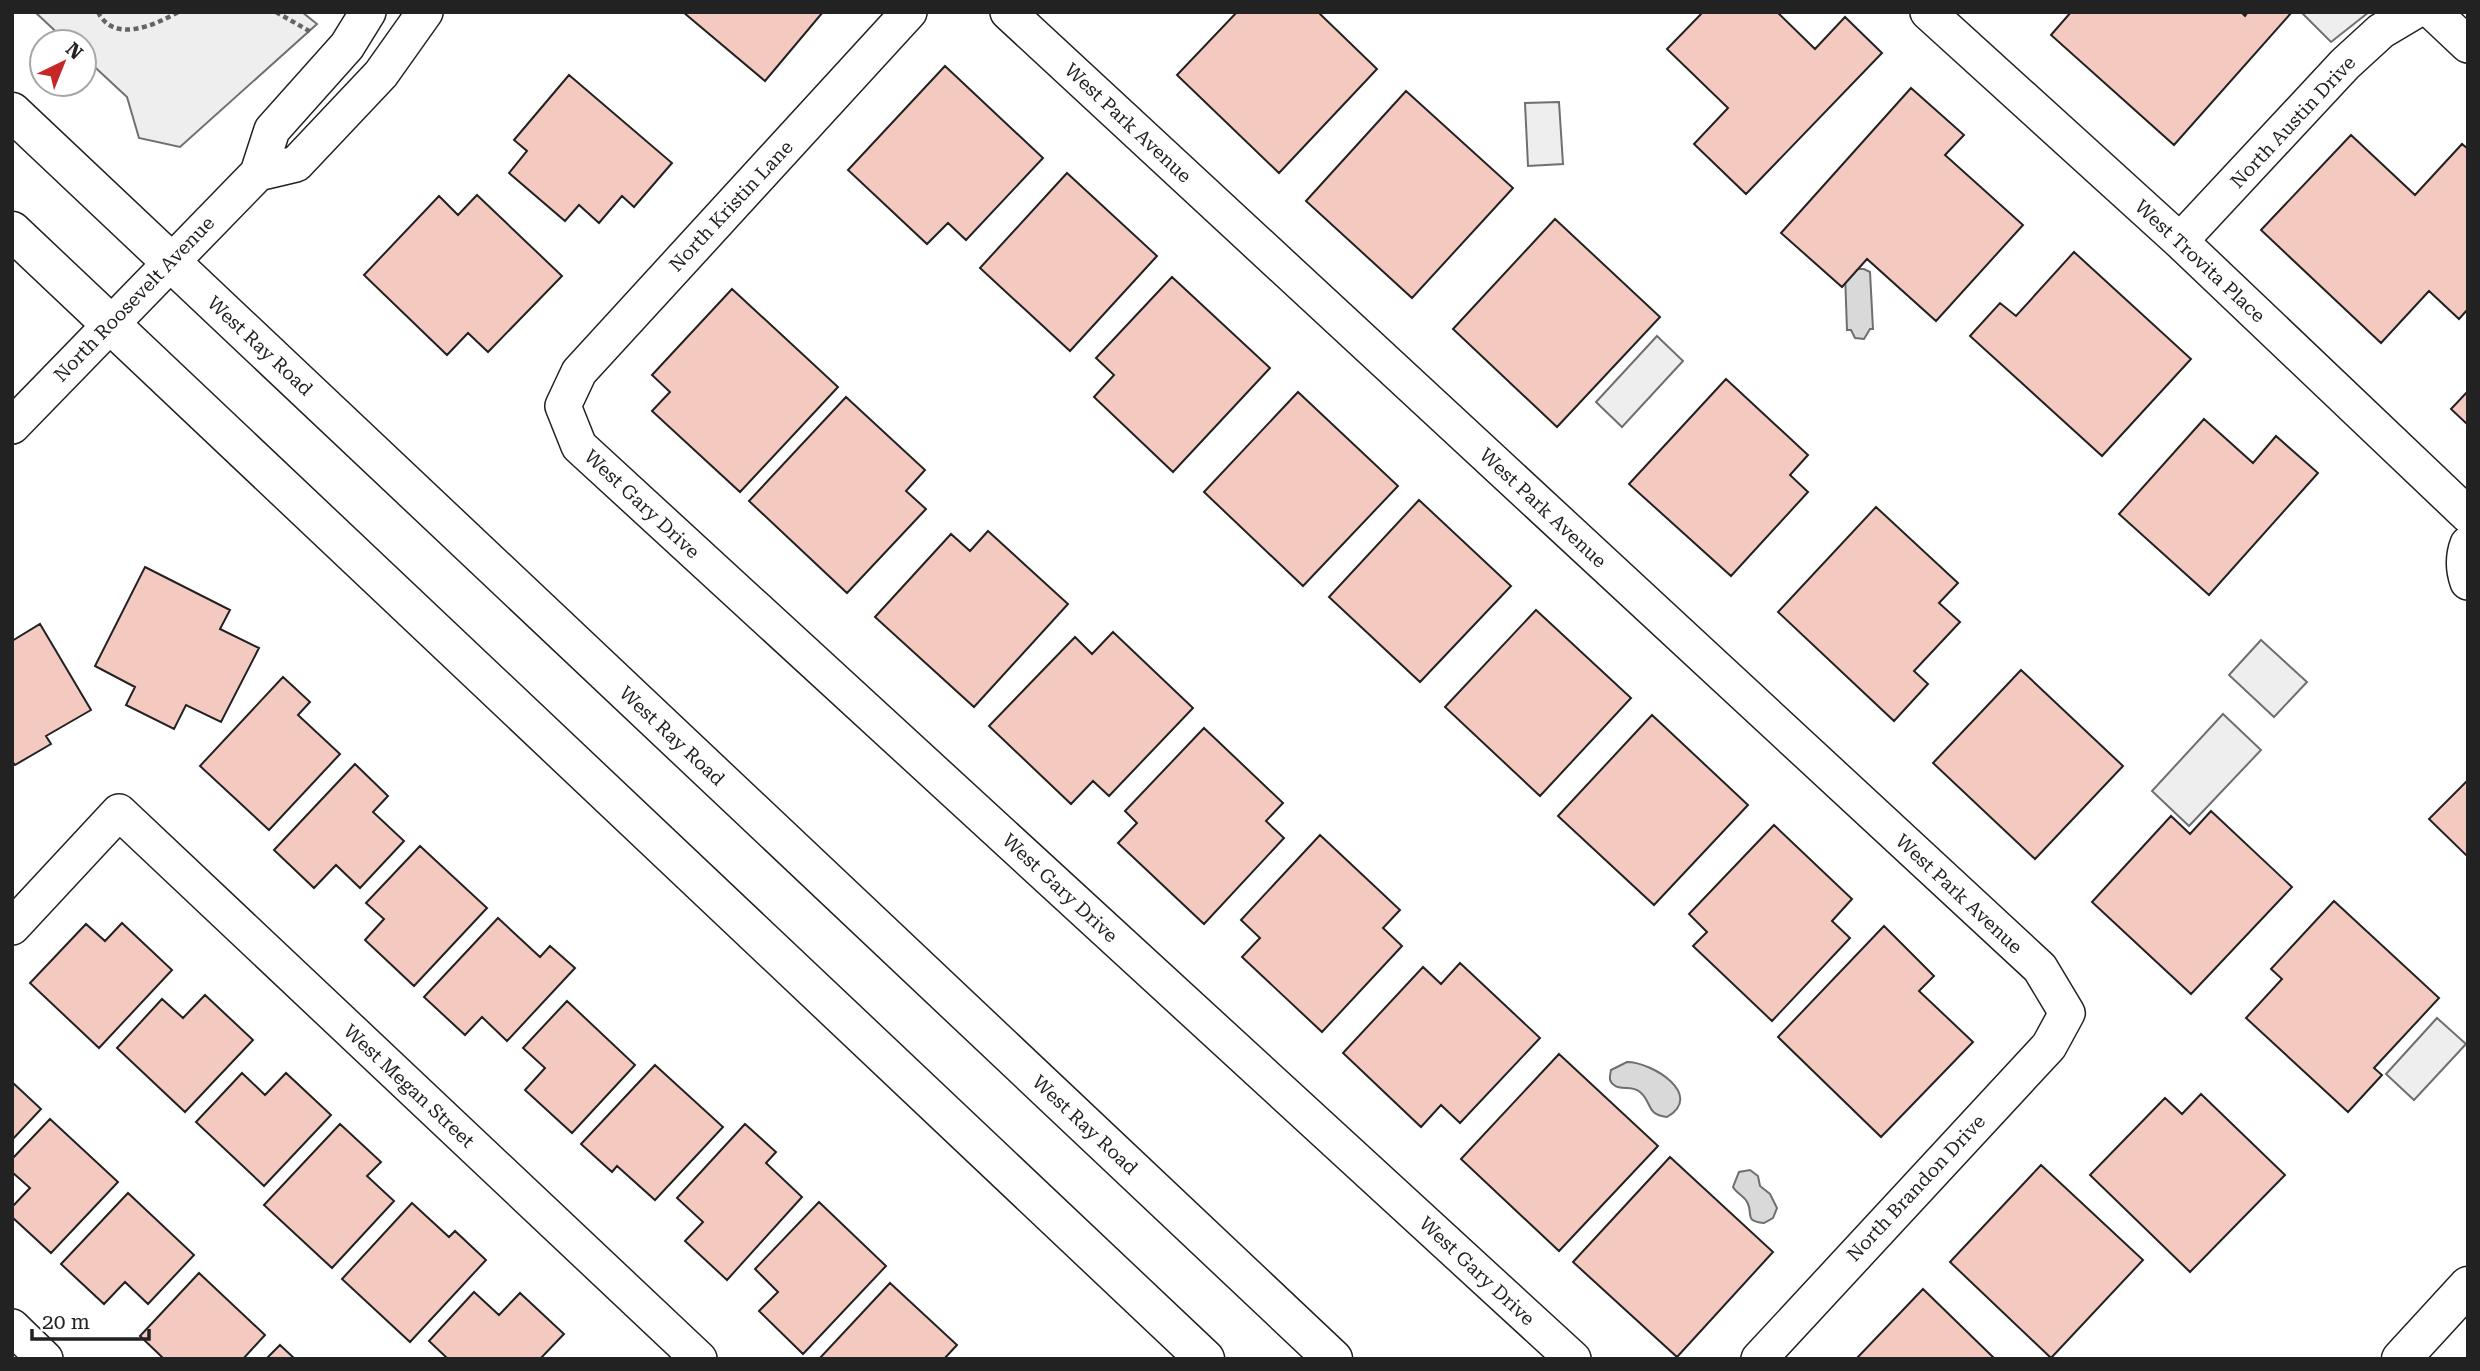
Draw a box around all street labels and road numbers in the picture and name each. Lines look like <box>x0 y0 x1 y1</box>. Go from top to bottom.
street label: North Austin Drive <box>2226 51 2360 193</box>
street label: West Park Avenue <box>1060 58 1196 188</box>
street label: North Kristin Lane <box>664 136 798 276</box>
street label: West Trovita Place <box>2130 195 2270 327</box>
street label: North Roosevelt Avenue <box>49 211 219 387</box>
street label: West Ray Road <box>203 291 317 401</box>
street label: West Park Avenue <box>1475 443 1611 573</box>
street label: West Gary Drive <box>580 445 704 563</box>
street label: West Ray Road <box>615 681 729 791</box>
street label: West Gary Drive <box>998 829 1122 947</box>
street label: West Park Avenue <box>1891 829 2027 959</box>
street label: West Megan Street <box>339 1019 479 1153</box>
street label: West Ray Road <box>1028 1070 1142 1180</box>
street label: North Brandon Drive <box>1842 1110 1990 1266</box>
street label: West Gary Drive <box>1415 1212 1539 1330</box>

